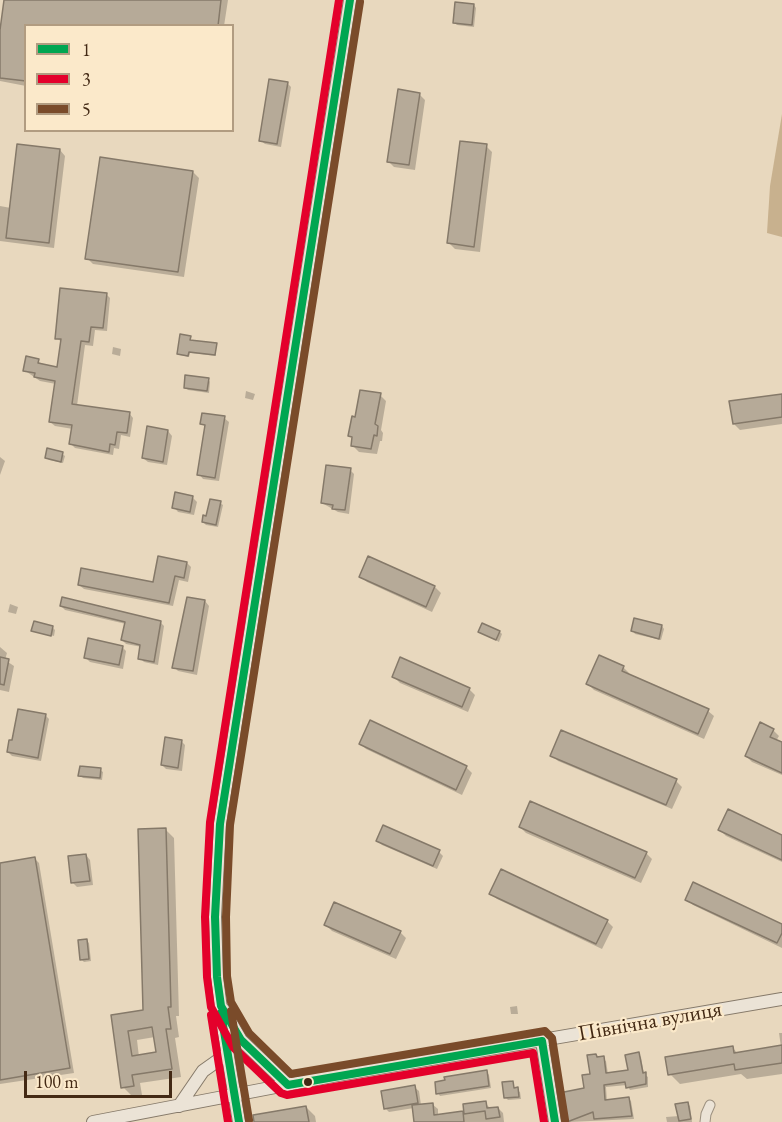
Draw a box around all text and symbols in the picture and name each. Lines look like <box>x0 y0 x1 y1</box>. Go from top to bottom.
legend <box>24 24 234 132</box>
text: 1 <box>82 38 91 61</box>
text: 3 <box>82 68 91 91</box>
text: 5 <box>82 98 91 121</box>
street label: Північна вулиця <box>576 996 724 1048</box>
scale bar <box>27 1059 176 1097</box>
text: 100 m <box>35 1070 79 1093</box>
unlabelled marker <box>302 1076 314 1088</box>

